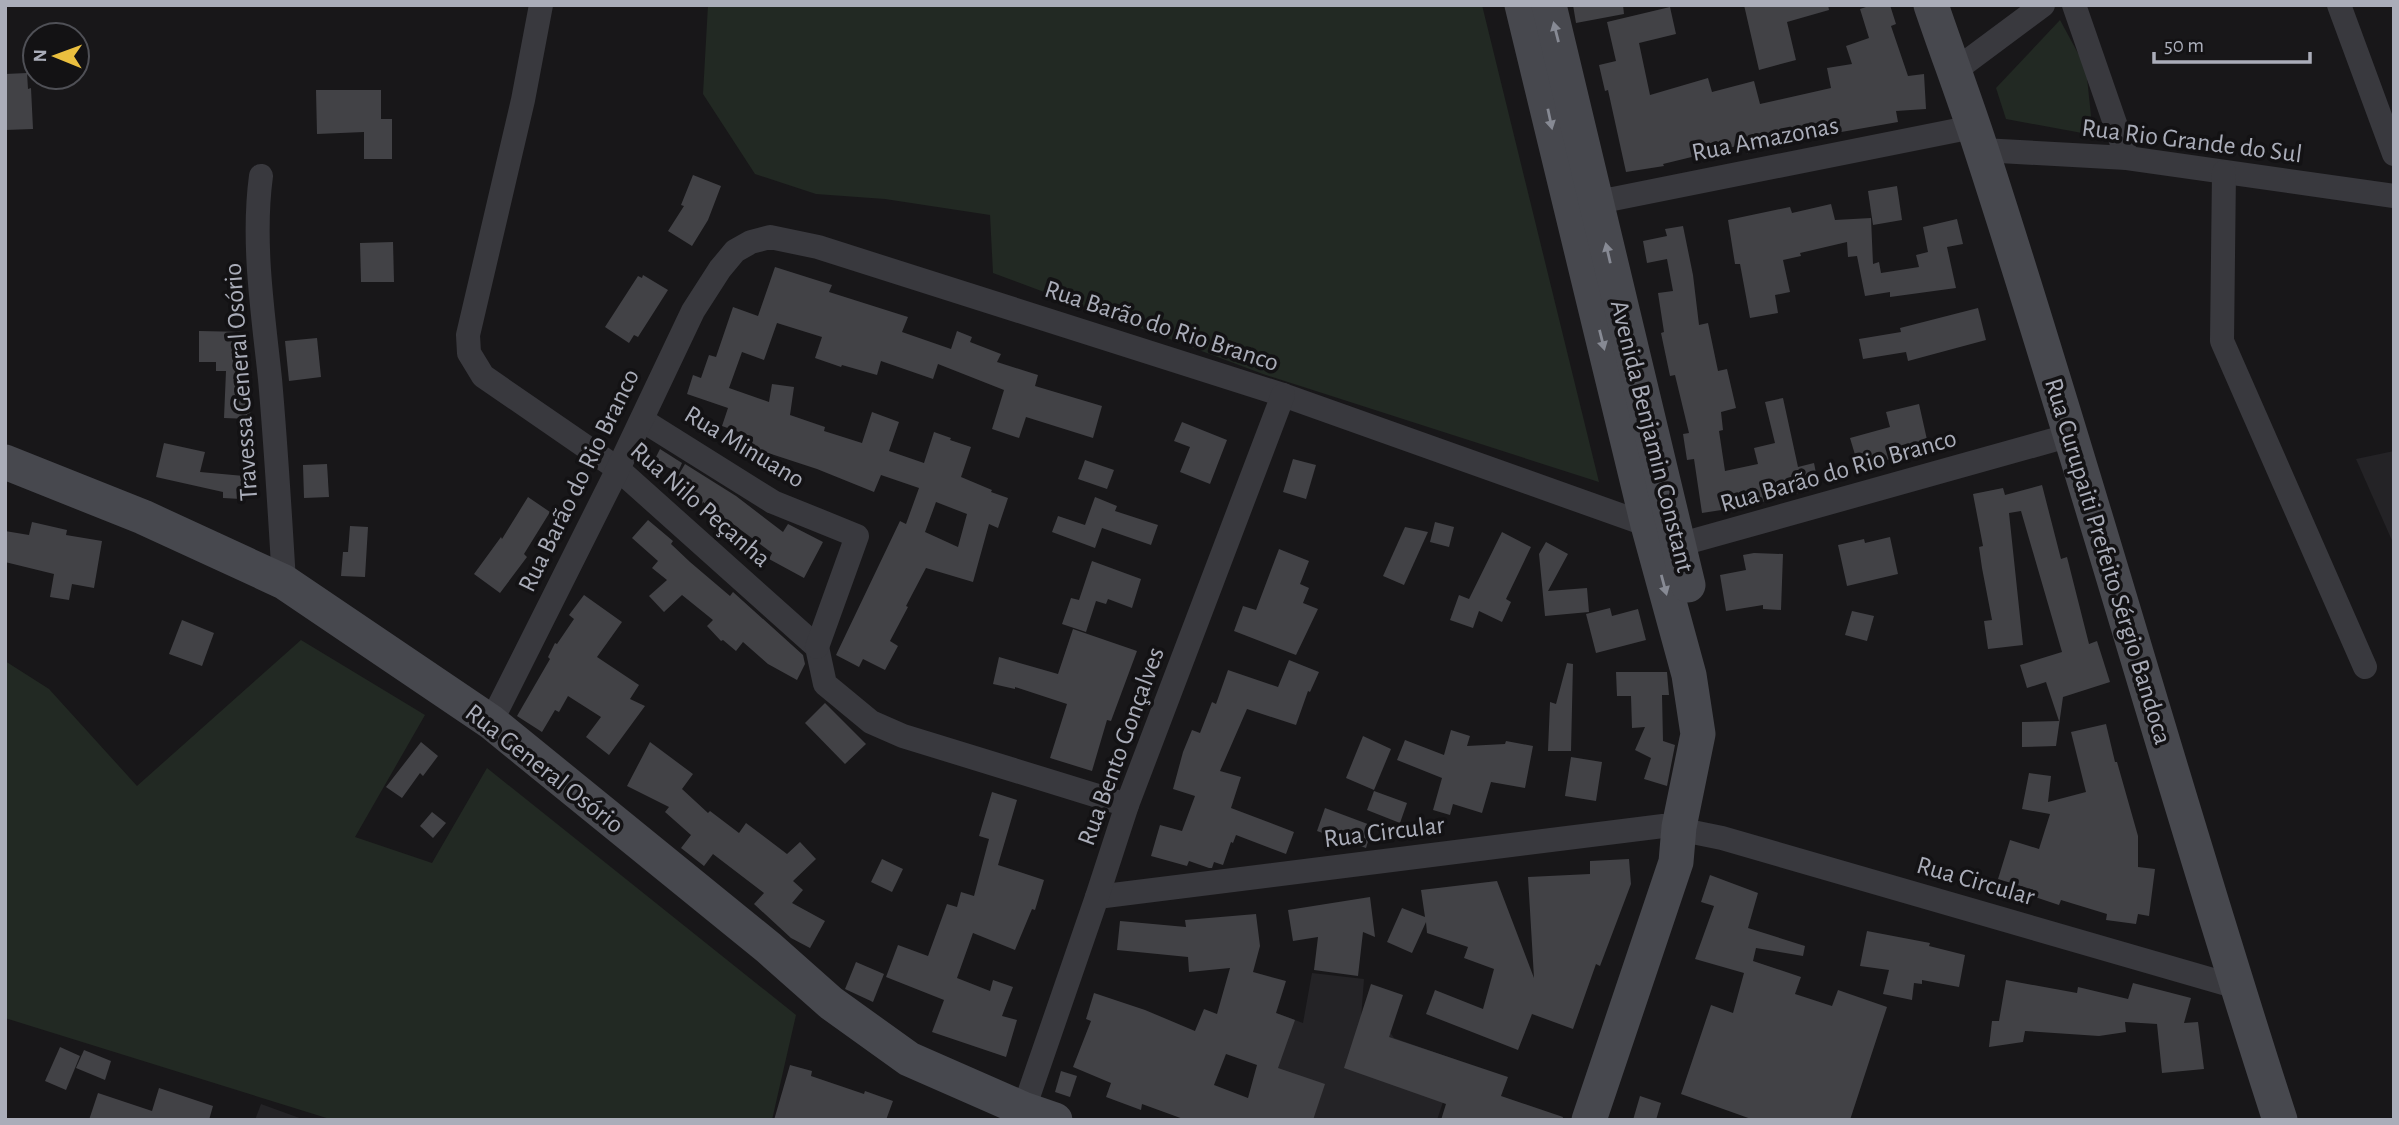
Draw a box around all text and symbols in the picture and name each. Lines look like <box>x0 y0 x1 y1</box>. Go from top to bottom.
north arrow <box>21 21 91 91</box>
one-way arrow <box>1550 21 1561 43</box>
scale bar <box>2154 21 2310 65</box>
text: 50 m <box>2164 35 2204 56</box>
text: N <box>31 49 50 63</box>
one-way arrow <box>1545 108 1556 130</box>
street label: Rua Amazonas <box>1690 112 1841 166</box>
street label: Rua Rio Grande do Sul <box>2080 115 2304 167</box>
one-way arrow <box>1603 242 1614 264</box>
street label: Travessa General Osório <box>220 262 262 502</box>
street label: Rua Barão do Rio Branco <box>1041 276 1282 376</box>
street label: Avenida Benjamin Constant <box>1606 298 1698 575</box>
one-way arrow <box>1597 330 1608 352</box>
street label: Rua Barão do Rio Branco <box>514 365 644 596</box>
street label: Rua Curupaiti Prefeito Sérgio Bandoca <box>2040 375 2176 747</box>
street label: Rua Minuano <box>680 401 809 493</box>
street label: Rua Barão do Rio Branco <box>1717 425 1959 517</box>
street label: Rua Nilo Peçanha <box>625 437 775 572</box>
one-way arrow <box>1659 574 1670 596</box>
street label: Rua Bento Gonçalves <box>1073 644 1169 849</box>
street label: Rua General Osório <box>460 699 628 838</box>
street label: Rua Circular <box>1322 812 1447 852</box>
street label: Rua Circular <box>1914 852 2038 910</box>

